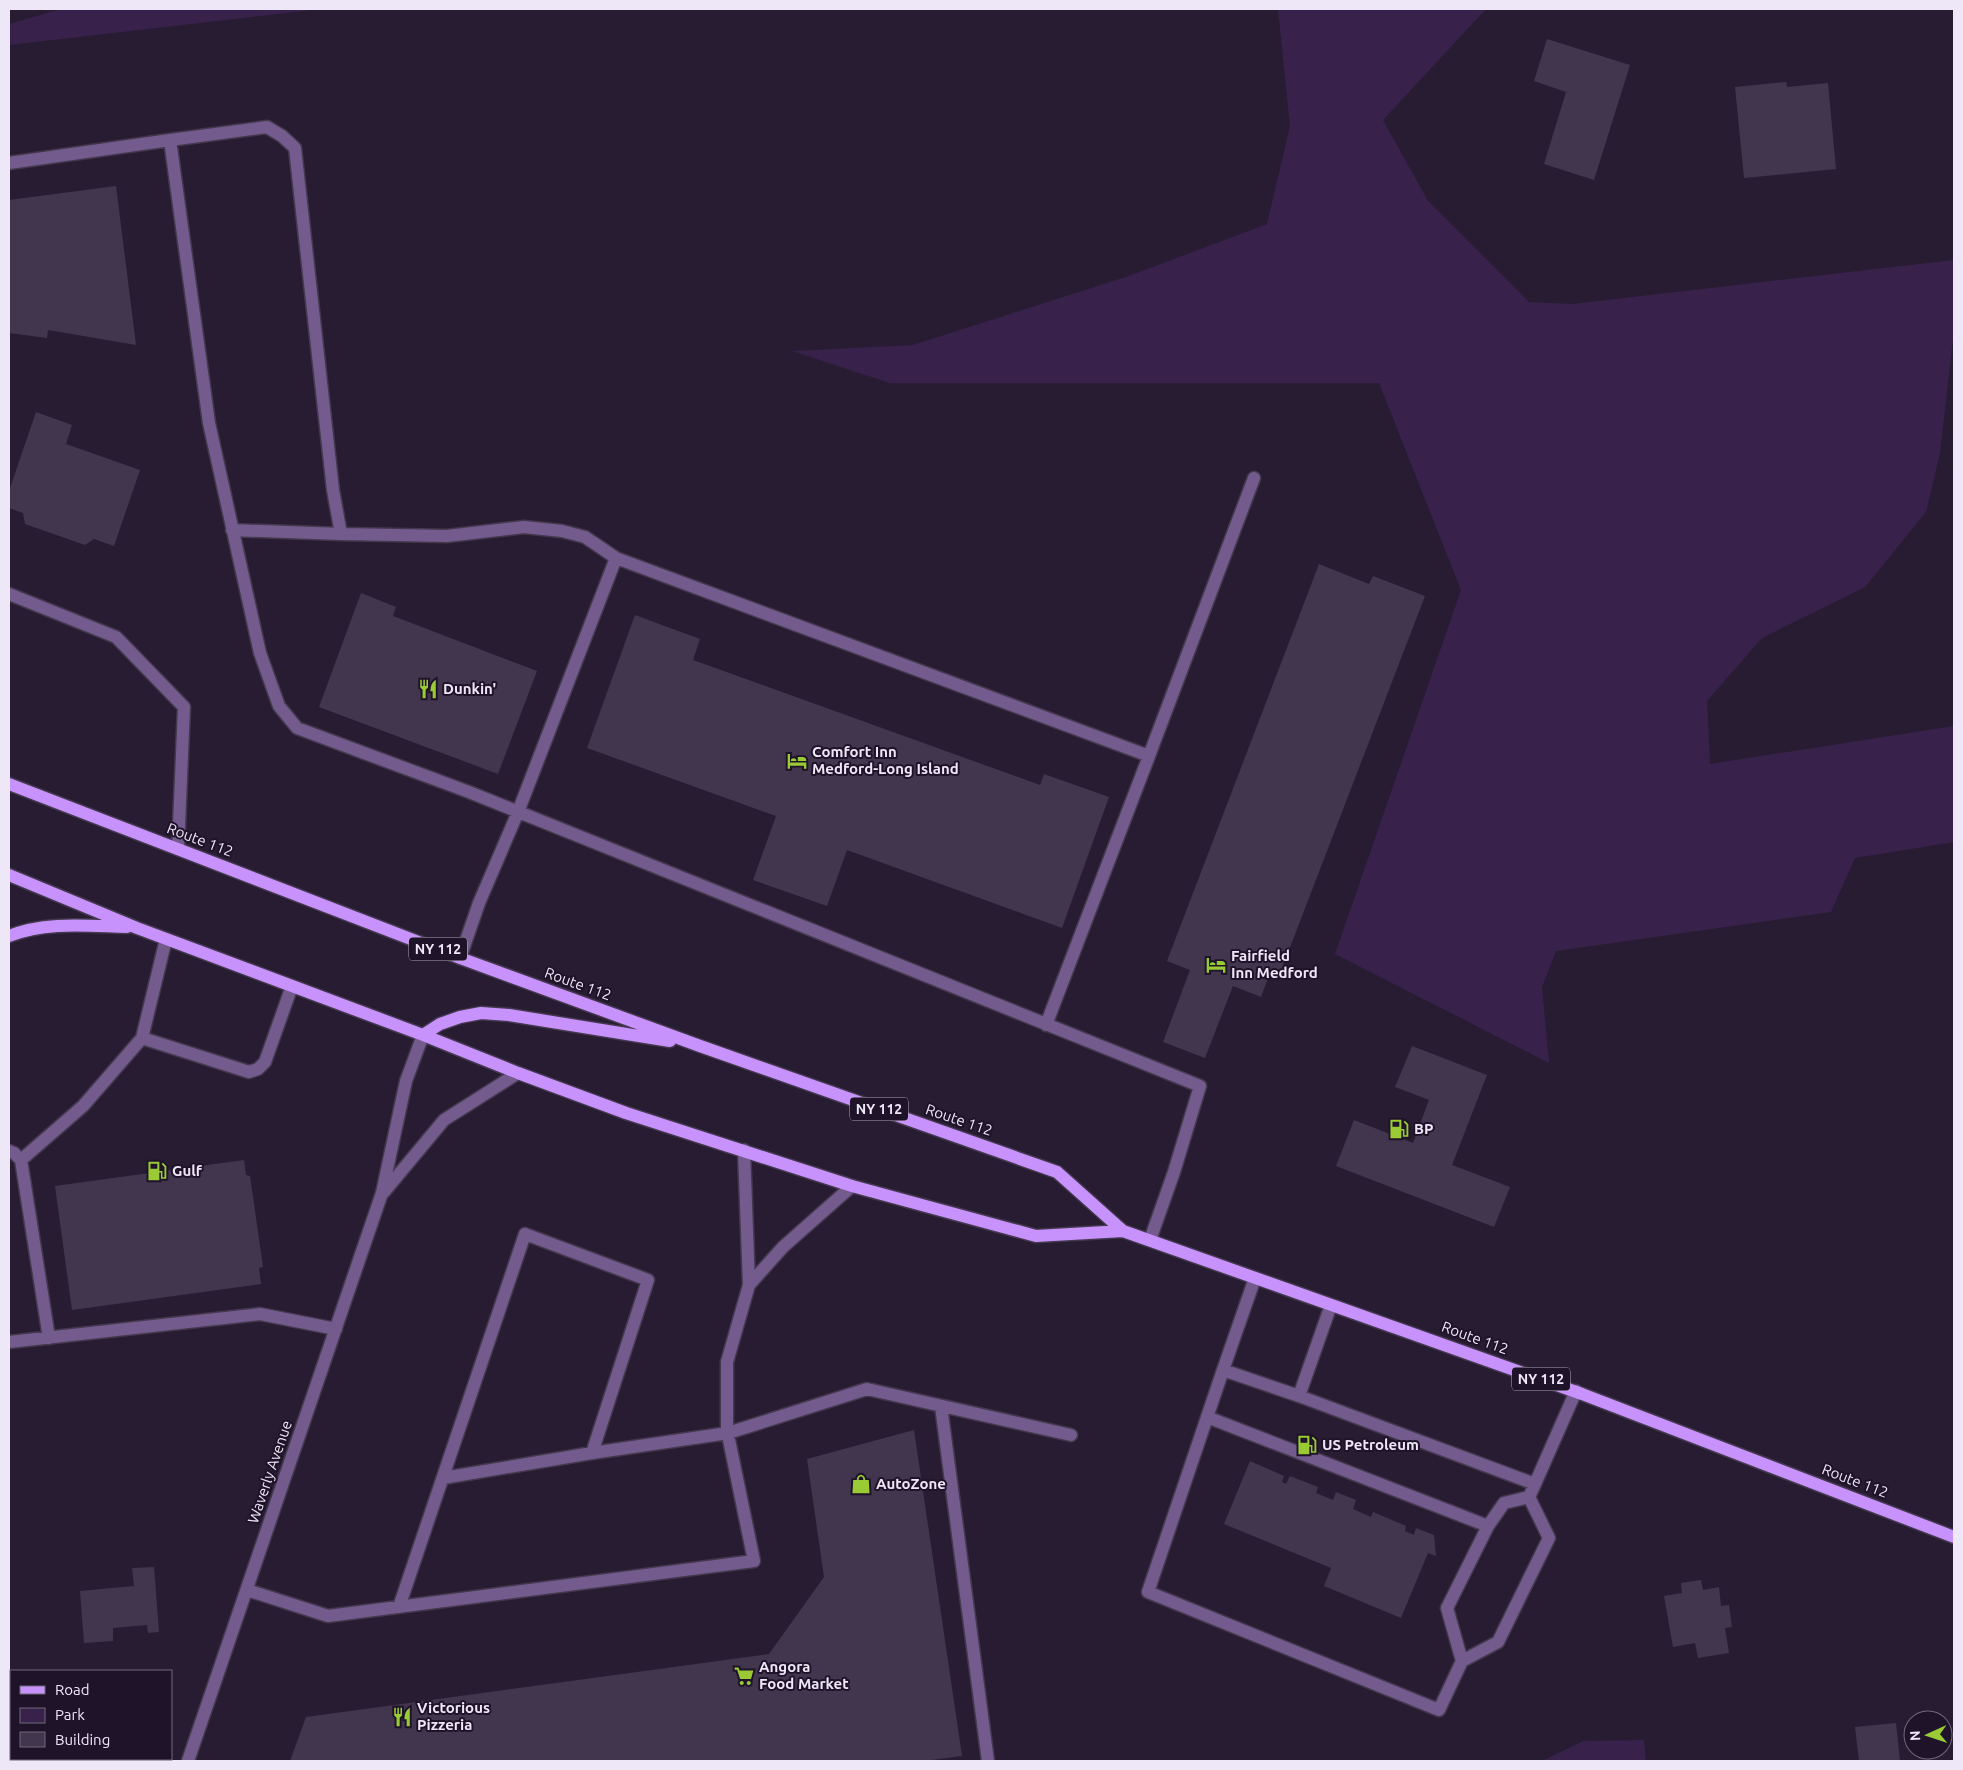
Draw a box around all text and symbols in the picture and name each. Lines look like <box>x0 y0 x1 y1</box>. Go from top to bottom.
restaurant icon: Dunkin' <box>417 678 439 700</box>
place label: Dunkin' <box>443 680 496 697</box>
place label: Comfort Inn Medford-Long Island <box>812 743 959 777</box>
hotel icon: Comfort Inn Medford-Long Island <box>786 750 808 772</box>
street label: Route 112 <box>165 819 236 860</box>
road number: NY 112 <box>409 938 467 961</box>
place label: Fairfield Inn Medford <box>1231 947 1318 981</box>
hotel icon: Fairfield Inn Medford <box>1205 954 1227 976</box>
street label: Route 112 <box>543 964 614 1003</box>
road number: NY 112 <box>850 1098 908 1120</box>
street label: Route 112 <box>923 1100 995 1139</box>
fuel station icon: BP <box>1388 1118 1410 1140</box>
place label: BP <box>1414 1120 1433 1137</box>
fuel station icon: Gulf <box>146 1160 168 1182</box>
place label: Gulf <box>172 1162 203 1179</box>
street label: Route 112 <box>1440 1318 1511 1357</box>
road number: NY 112 <box>1512 1368 1570 1390</box>
street label: Waverly Avenue <box>244 1418 295 1526</box>
fuel station icon: US Petroleum <box>1296 1434 1318 1456</box>
place label: US Petroleum <box>1322 1436 1419 1453</box>
street label: Route 112 <box>1820 1460 1891 1501</box>
shop icon: AutoZone <box>850 1473 872 1495</box>
place label: AutoZone <box>876 1475 946 1492</box>
place label: Angora Food Market <box>759 1658 849 1692</box>
supermarket icon: Angora Food Market <box>733 1665 755 1687</box>
legend <box>10 1670 172 1760</box>
text: Road <box>55 1681 90 1698</box>
place label: Victorious Pizzeria <box>417 1699 490 1733</box>
text: Park <box>55 1706 85 1723</box>
restaurant icon: Victorious Pizzeria <box>391 1706 413 1728</box>
north arrow <box>1903 1710 1953 1760</box>
text: N <box>1907 1730 1923 1741</box>
text: Building <box>55 1731 110 1748</box>

